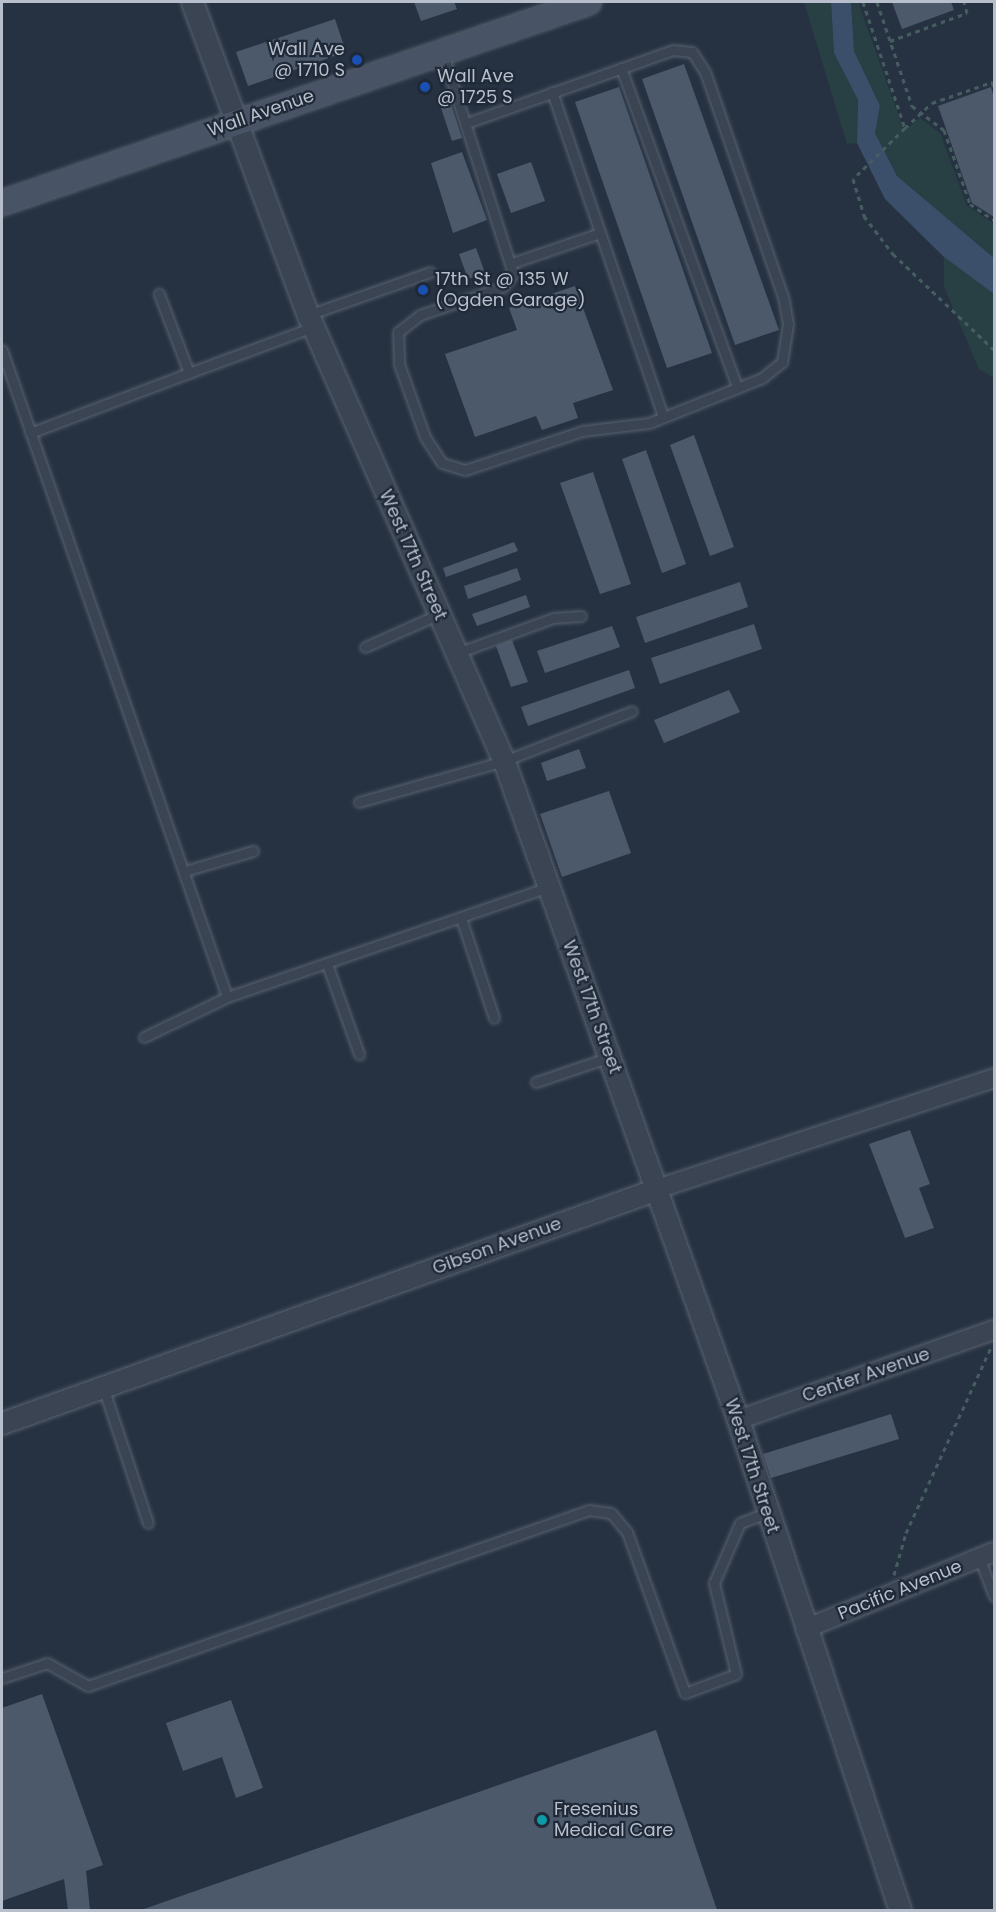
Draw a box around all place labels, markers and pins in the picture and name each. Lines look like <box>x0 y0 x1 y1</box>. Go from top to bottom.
place label: Wall Ave @ 1710 S <box>268 39 345 82</box>
marker: Wall Ave @ 1710 S <box>350 53 364 67</box>
place label: Wall Ave @ 1725 S <box>437 66 514 109</box>
marker: Wall Ave @ 1725 S <box>418 80 432 94</box>
place label: 17th St @ 135 W (Ogden Garage) <box>435 269 586 312</box>
marker: 17th St @ 135 W (Ogden Garage) <box>416 283 430 297</box>
place label: Fresenius Medical Care <box>554 1799 674 1842</box>
marker: Fresenius Medical Care <box>535 1813 549 1827</box>

